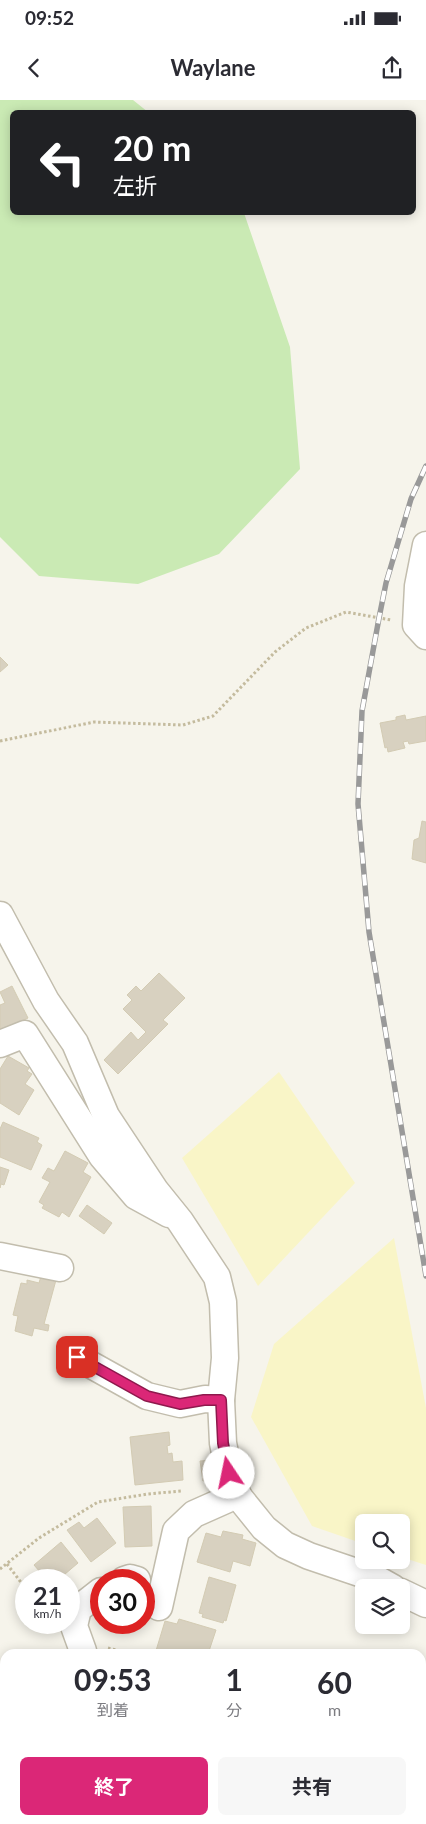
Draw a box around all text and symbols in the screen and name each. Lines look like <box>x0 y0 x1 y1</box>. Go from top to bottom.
text: 09:52 <box>25 6 74 29</box>
icon: back <box>20 54 48 82</box>
text: Waylane <box>170 54 256 81</box>
icon: share <box>378 54 406 82</box>
text: 20 m <box>113 126 191 168</box>
icon: left <box>30 130 95 195</box>
text: 左折 <box>113 172 157 199</box>
pin <box>56 1336 98 1378</box>
icon: arrive <box>63 1343 91 1371</box>
position arrow <box>202 1446 254 1498</box>
map controls <box>355 1514 410 1634</box>
button: search <box>355 1514 410 1569</box>
speed limit sign: 30 <box>90 1569 155 1634</box>
button: layers <box>355 1579 410 1634</box>
text: 21 <box>33 1580 62 1610</box>
text: km/h <box>33 1606 62 1621</box>
text: 09:53 <box>74 1661 151 1697</box>
text: 1 <box>226 1661 243 1697</box>
text: 60 <box>317 1664 352 1700</box>
text: 到着 <box>97 1700 129 1719</box>
text: 分 <box>226 1700 242 1719</box>
text: m <box>328 1700 341 1719</box>
button: 終了 <box>20 1757 208 1815</box>
button: 共有 <box>218 1757 406 1815</box>

